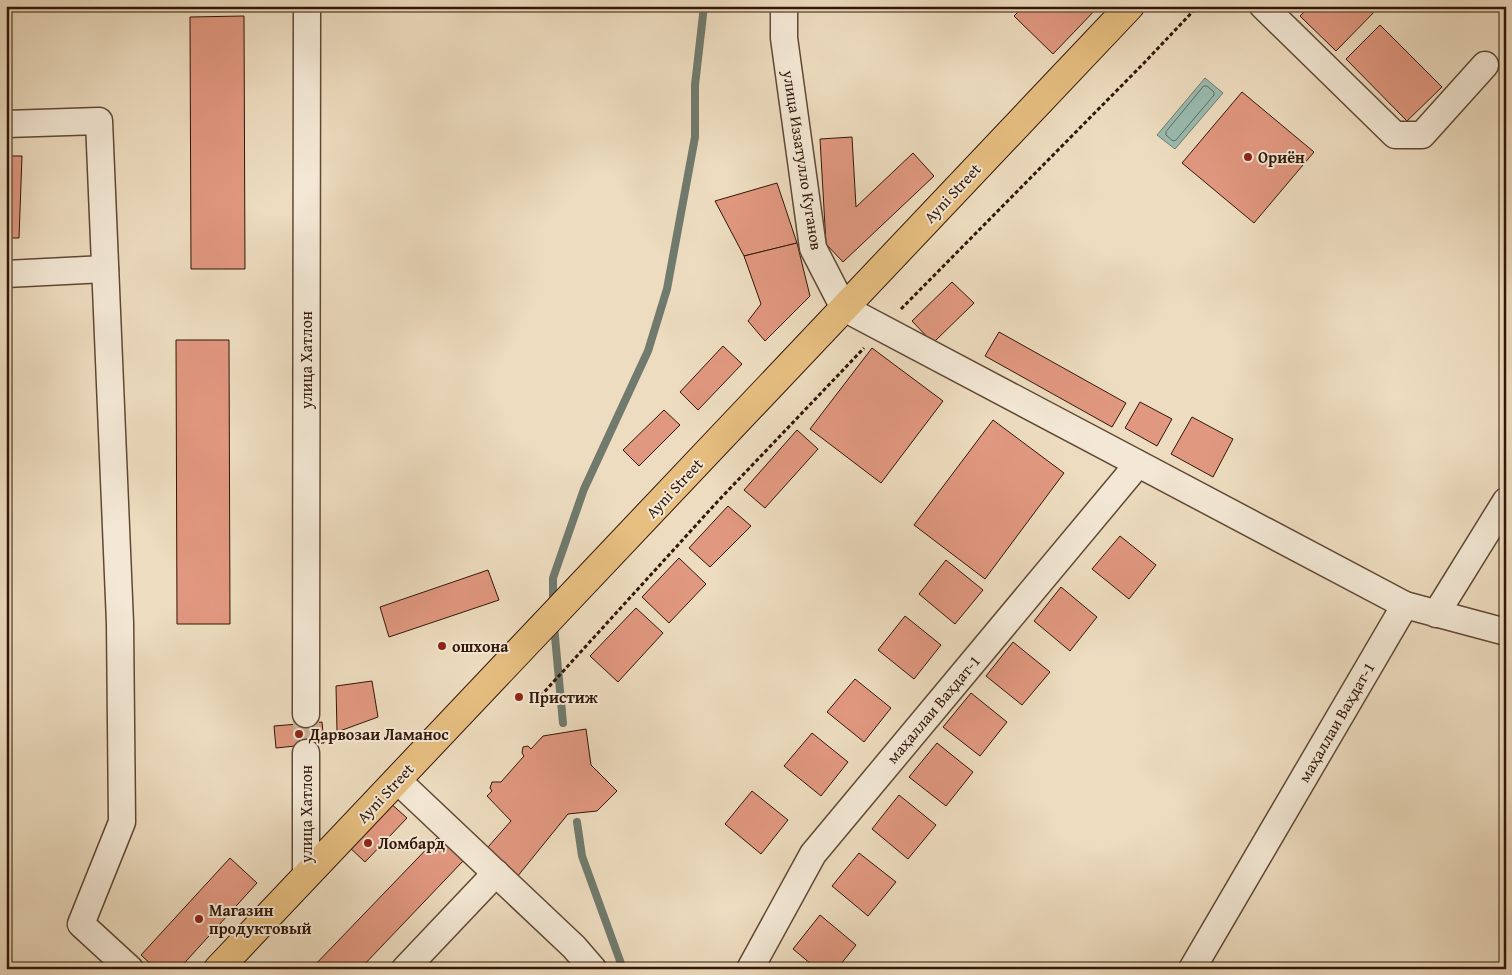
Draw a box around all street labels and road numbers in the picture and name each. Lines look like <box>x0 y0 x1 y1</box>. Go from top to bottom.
street label: улица Иззатулло Куганов <box>777 67 829 252</box>
street label: Ayni Street <box>918 157 986 228</box>
street label: улица Хатлон <box>294 311 318 410</box>
street label: Ayni Street <box>640 452 708 523</box>
street label: маҳаллаи Ваҳдат-1 <box>880 649 986 769</box>
street label: маҳаллаи Ваҳдат-1 <box>1292 657 1380 787</box>
street label: Ayni Street <box>351 757 419 828</box>
street label: улица Хатлон <box>294 765 318 864</box>

